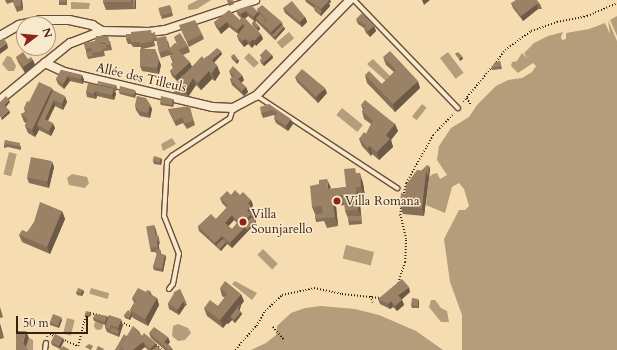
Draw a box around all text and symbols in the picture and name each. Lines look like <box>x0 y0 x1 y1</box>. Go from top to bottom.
north arrow <box>16 16 56 56</box>
text: N <box>39 26 56 39</box>
street label: Allée des Tilleuls <box>94 60 188 96</box>
place label: Villa Romana <box>345 193 420 209</box>
marker: Villa Romana <box>332 196 342 206</box>
place label: Villa Sounjarello <box>251 207 313 238</box>
marker: Villa Sounjarello <box>238 217 248 227</box>
scale bar <box>18 308 90 334</box>
text: 50 m <box>23 315 49 331</box>

